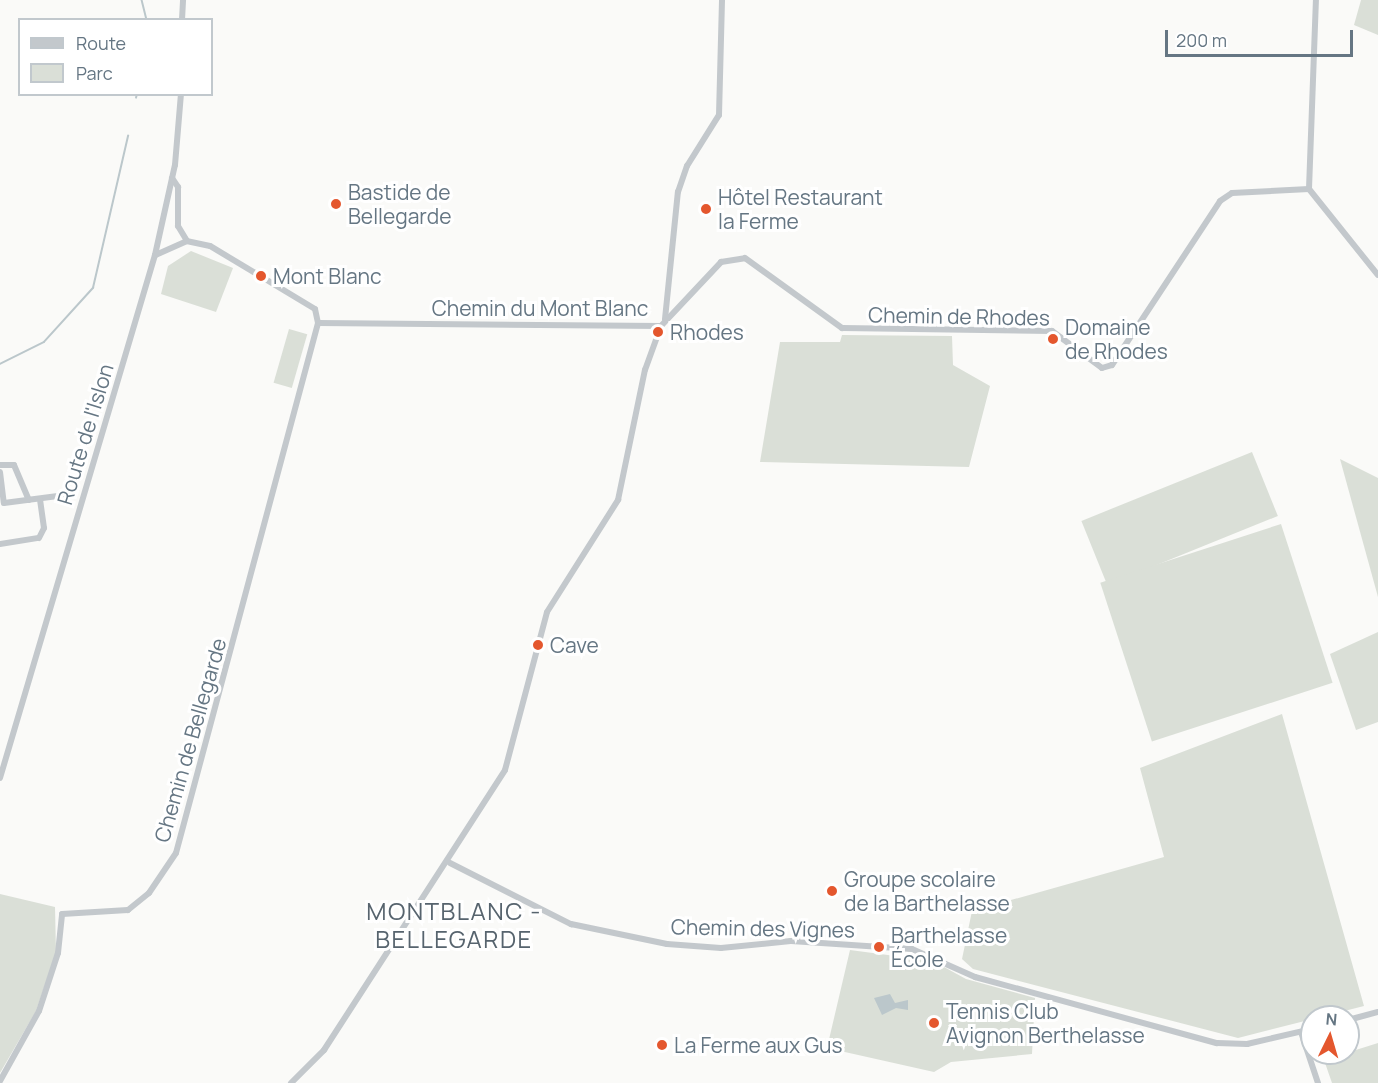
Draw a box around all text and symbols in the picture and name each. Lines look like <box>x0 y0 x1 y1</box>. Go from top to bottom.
legend <box>18 18 213 96</box>
scale bar <box>1168 18 1356 56</box>
text: 200 m <box>1176 28 1227 52</box>
text: Route <box>76 31 126 55</box>
text: Parc <box>76 61 113 85</box>
place label: Bastide de Bellegarde <box>348 179 451 229</box>
place label: Hôtel Restaurant la Ferme <box>718 184 883 234</box>
marker: Bastide de Bellegarde <box>329 197 343 211</box>
marker: Hôtel Restaurant la Ferme <box>699 202 713 216</box>
place label: Mont Blanc <box>273 263 382 289</box>
marker: Mont Blanc <box>254 269 268 283</box>
street label: Chemin du Mont Blanc <box>432 295 648 321</box>
street label: Chemin de Rhodes <box>868 302 1050 330</box>
place label: Domaine de Rhodes <box>1065 314 1168 364</box>
place label: Rhodes <box>670 319 744 345</box>
marker: Rhodes <box>651 325 665 339</box>
marker: Domaine de Rhodes <box>1046 332 1060 346</box>
street label: Route de l'Islon <box>52 361 118 507</box>
place label: Cave <box>550 632 599 658</box>
street label: Chemin de Bellegarde <box>149 635 231 845</box>
marker: Cave <box>531 638 545 652</box>
place label: Groupe scolaire de la Barthelasse <box>844 866 1010 916</box>
marker: Groupe scolaire de la Barthelasse <box>825 884 839 898</box>
district label: MONTBLANC - BELLEGARDE <box>366 897 542 953</box>
street label: Chemin des Vignes <box>671 914 855 942</box>
place label: Barthelasse École <box>891 922 1007 972</box>
marker: Barthelasse École <box>872 940 886 954</box>
place label: Tennis Club Avignon Berthelasse <box>946 998 1145 1048</box>
north arrow <box>1300 1005 1360 1065</box>
text: N <box>1325 1008 1338 1031</box>
marker: Tennis Club Avignon Berthelasse <box>927 1016 941 1030</box>
place label: La Ferme aux Gus <box>674 1032 843 1058</box>
marker: La Ferme aux Gus <box>655 1038 669 1052</box>

